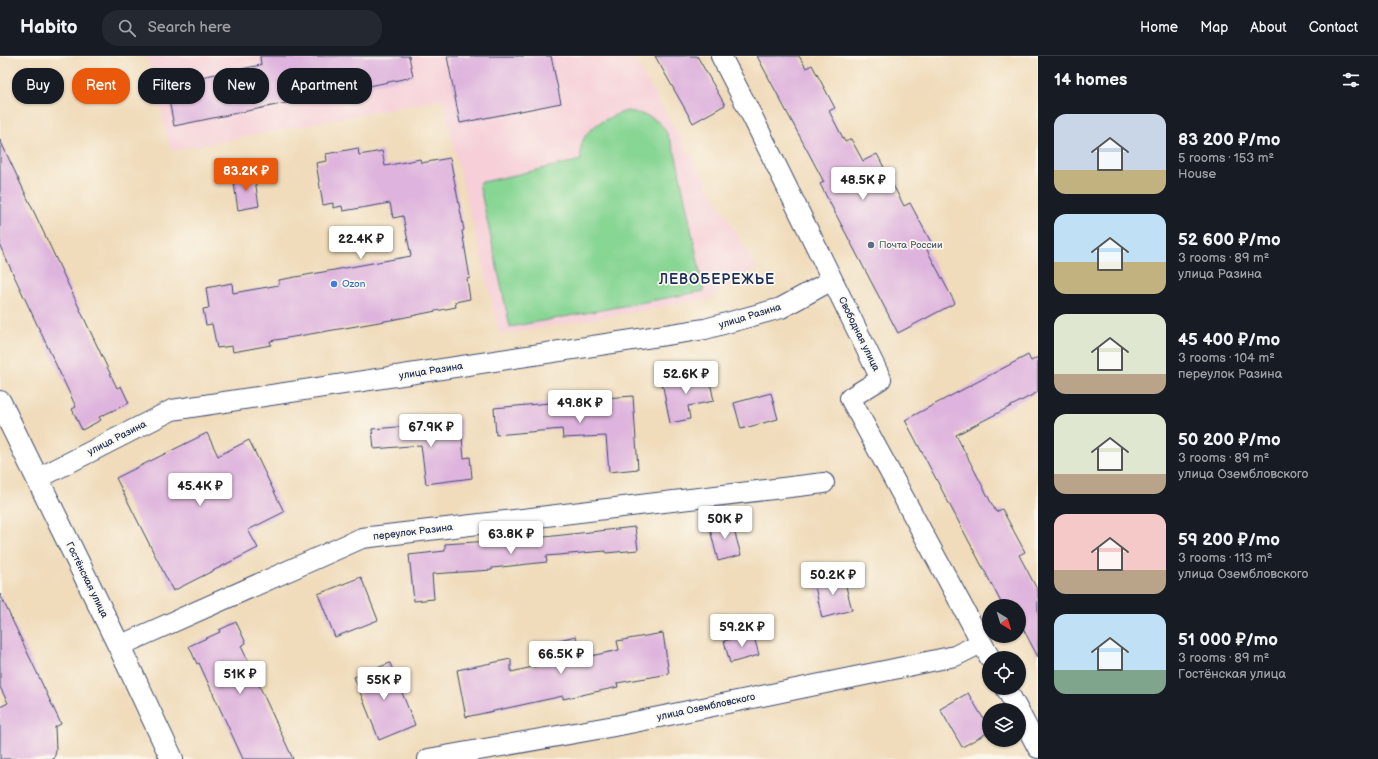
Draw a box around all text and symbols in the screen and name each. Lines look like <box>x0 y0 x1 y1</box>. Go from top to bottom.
search box <box>102 10 382 46</box>
text: Habito <box>20 16 78 39</box>
icon: search <box>116 17 138 39</box>
text: Search here <box>148 18 231 37</box>
text: Home <box>1140 19 1178 36</box>
text: Map <box>1200 19 1228 36</box>
text: About <box>1250 19 1287 36</box>
text: Contact <box>1309 19 1358 36</box>
chip: Buy <box>12 68 64 104</box>
chip: Rent <box>72 68 130 104</box>
chip: Filters <box>138 68 205 104</box>
chip: New <box>213 68 269 104</box>
chip: Apartment <box>277 68 372 104</box>
icon: filters <box>1340 69 1362 91</box>
text: 14 homes <box>1054 70 1127 90</box>
icon: home <box>1086 130 1134 178</box>
text: 83 200 ₽/mo <box>1178 130 1280 150</box>
text: 5 rooms · 153 m² <box>1178 150 1274 166</box>
pin: 83.2K ₽ <box>209 158 283 192</box>
text: 83.2K ₽ <box>223 163 269 179</box>
text: House <box>1178 166 1216 182</box>
pin: 48.5K ₽ <box>826 167 900 201</box>
text: 48.5K ₽ <box>840 172 886 188</box>
pin: 22.4K ₽ <box>324 226 398 260</box>
icon: home <box>1086 230 1134 278</box>
text: 52 600 ₽/mo <box>1178 230 1281 250</box>
text: 22.4K ₽ <box>338 231 384 247</box>
place label: Почта России <box>879 239 942 251</box>
marker: Почта России <box>866 240 876 250</box>
text: 3 rooms · 89 m² <box>1178 250 1269 266</box>
text: улица Разина <box>1178 266 1262 282</box>
district label: ЛЕВОБЕРЕЖЬЕ <box>658 271 775 288</box>
place label: Ozon <box>342 278 366 290</box>
marker: Ozon <box>329 279 339 289</box>
street label: Свободная улица <box>836 295 882 373</box>
street label: улица Разина <box>717 301 783 331</box>
icon: home <box>1086 330 1134 378</box>
text: 45 400 ₽/mo <box>1178 330 1280 350</box>
text: 3 rooms · 104 m² <box>1178 350 1275 366</box>
street label: улица Разина <box>398 360 464 382</box>
pin: 52.6K ₽ <box>649 361 723 395</box>
text: 52.6K ₽ <box>663 366 709 382</box>
text: переулок Разина <box>1178 366 1282 382</box>
pin: 49.8K ₽ <box>543 390 617 424</box>
text: 49.8K ₽ <box>557 395 603 411</box>
pin: 67.9K ₽ <box>394 414 468 448</box>
street label: улица Разина <box>86 418 149 458</box>
text: 67.9K ₽ <box>408 419 454 435</box>
icon: home <box>1086 430 1134 478</box>
text: 50 200 ₽/mo <box>1178 430 1281 450</box>
text: 3 rooms · 89 m² <box>1178 450 1269 466</box>
text: улица Озембловского <box>1178 466 1308 482</box>
pin: 45.4K ₽ <box>163 473 237 507</box>
text: 45.4K ₽ <box>177 478 223 494</box>
pin: 50K ₽ <box>697 506 753 540</box>
text: 50K ₽ <box>707 511 743 527</box>
street label: переулок Разина <box>372 521 454 543</box>
pin: 63.8K ₽ <box>474 521 548 555</box>
text: 63.8K ₽ <box>488 526 534 542</box>
icon: home <box>1086 530 1134 578</box>
text: 59 200 ₽/mo <box>1178 530 1280 550</box>
street label: Гостёнская улица <box>63 540 111 620</box>
text: 3 rooms · 113 m² <box>1178 550 1272 566</box>
pin: 50.2K ₽ <box>796 562 870 596</box>
text: улица Озембловского <box>1178 566 1308 582</box>
text: 50.2K ₽ <box>810 567 856 583</box>
north arrow <box>982 599 1026 643</box>
map controls <box>982 599 1026 747</box>
pin: 59.2K ₽ <box>705 614 779 648</box>
text: 59.2K ₽ <box>719 619 765 635</box>
icon: home <box>1086 630 1134 678</box>
text: 51 000 ₽/mo <box>1178 630 1278 650</box>
pin: 66.5K ₽ <box>524 641 598 675</box>
text: 66.5K ₽ <box>538 646 584 662</box>
text: 3 rooms · 89 m² <box>1178 650 1269 666</box>
button: locate <box>982 651 1026 695</box>
pin: 51K ₽ <box>212 661 268 695</box>
text: 51K ₽ <box>224 666 256 682</box>
text: Гостёнская улица <box>1178 666 1286 682</box>
pin: 55K ₽ <box>356 667 412 701</box>
text: 55K ₽ <box>367 672 401 688</box>
street label: улица Озембловского <box>656 691 756 723</box>
button: layers <box>982 703 1026 747</box>

